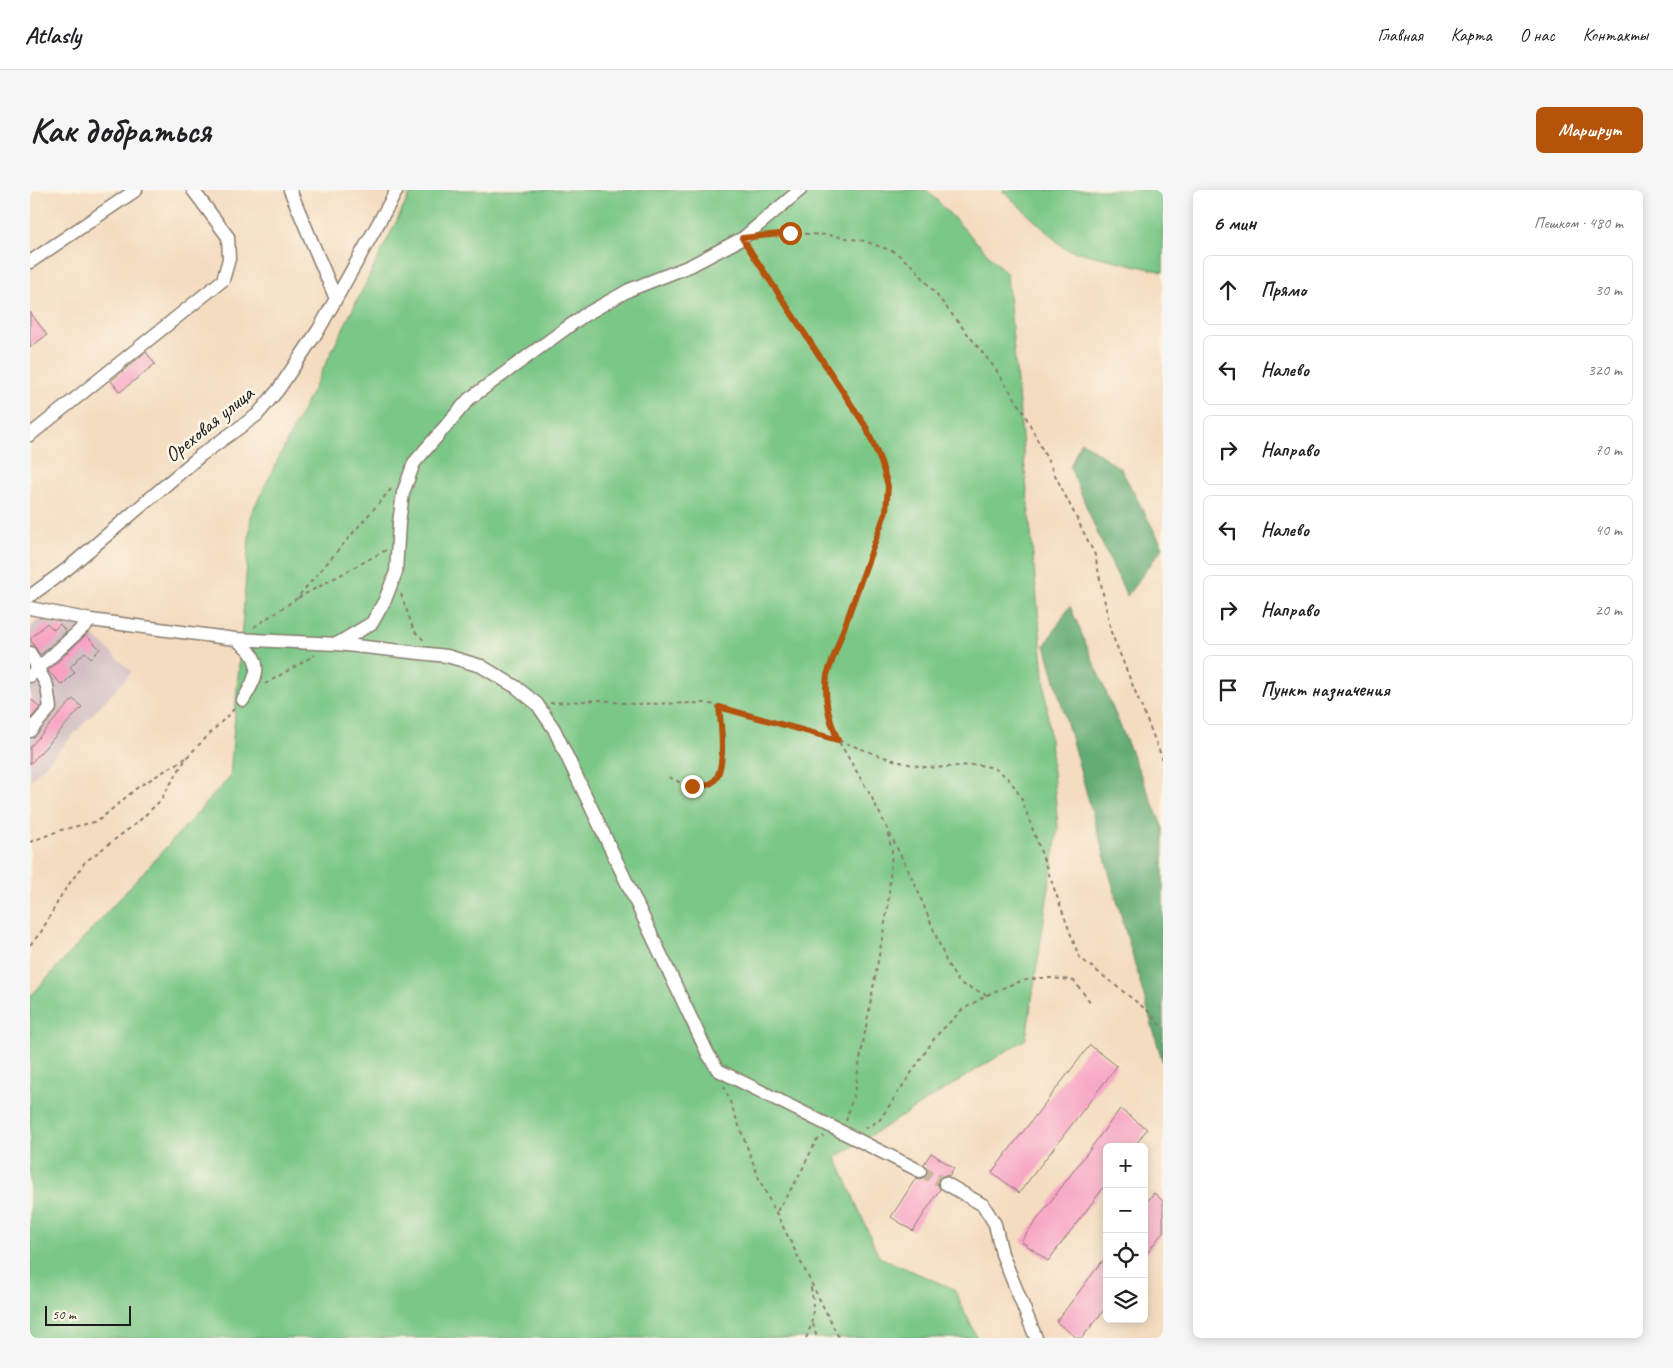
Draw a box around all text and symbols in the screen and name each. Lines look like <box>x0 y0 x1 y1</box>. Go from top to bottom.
text: Atlasly <box>25 20 81 50</box>
text: Главная <box>1378 24 1423 46</box>
text: Карта <box>1451 24 1492 46</box>
text: О нас <box>1520 24 1555 46</box>
text: Контакты <box>1583 24 1648 46</box>
button: Маршрут <box>1536 107 1643 153</box>
text: Как добраться <box>30 108 211 153</box>
text: 6 мин <box>1213 210 1256 236</box>
text: Пешком · 480 m <box>1534 213 1623 233</box>
route start <box>779 222 802 245</box>
icon: ahead <box>1214 276 1242 304</box>
text: Прямо <box>1261 278 1306 302</box>
text: 30 m <box>1595 280 1622 300</box>
icon: left <box>1214 356 1242 384</box>
text: Налево <box>1261 358 1309 382</box>
text: 320 m <box>1588 360 1622 380</box>
street label: Ореховая улица <box>159 379 260 468</box>
icon: right <box>1214 436 1242 464</box>
text: Направо <box>1261 438 1319 462</box>
text: 70 m <box>1595 440 1622 460</box>
icon: left <box>1214 516 1242 544</box>
text: Налево <box>1261 518 1309 542</box>
text: 40 m <box>1595 520 1622 540</box>
icon: right <box>1214 596 1242 624</box>
text: Направо <box>1261 598 1319 622</box>
text: 20 m <box>1595 600 1622 620</box>
icon: arrive <box>1214 676 1242 704</box>
text: Пункт назначения <box>1261 678 1390 702</box>
route end <box>681 775 704 798</box>
map controls <box>1103 1143 1148 1323</box>
button: + <box>1103 1143 1148 1188</box>
button: − <box>1103 1188 1148 1233</box>
button: locate <box>1103 1233 1148 1278</box>
button: layers <box>1103 1278 1148 1323</box>
scale bar <box>45 1303 131 1326</box>
text: 50 m <box>52 1306 76 1323</box>

